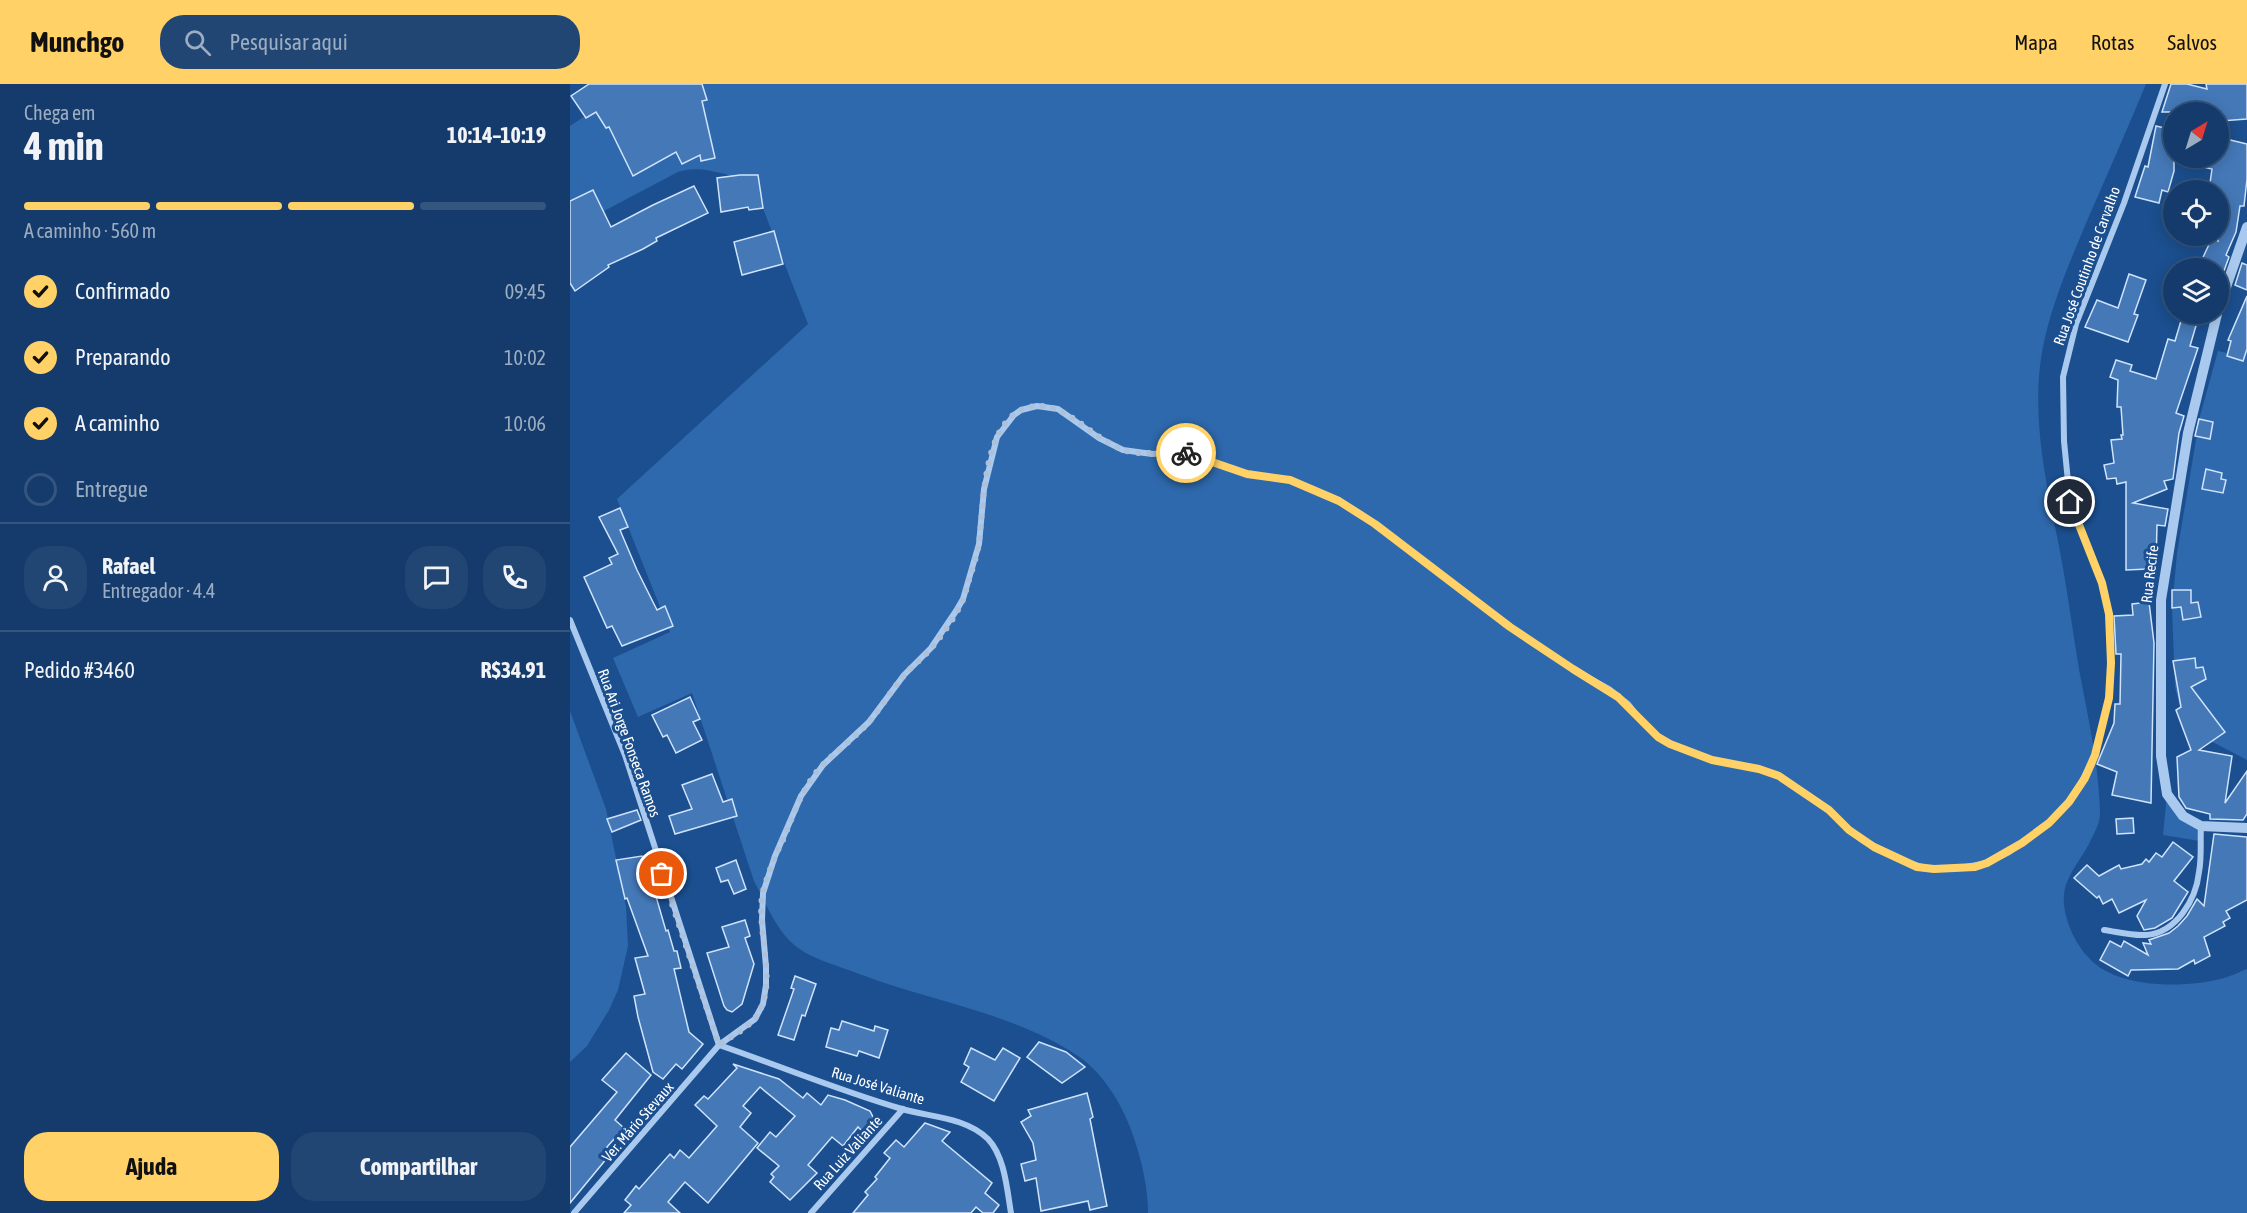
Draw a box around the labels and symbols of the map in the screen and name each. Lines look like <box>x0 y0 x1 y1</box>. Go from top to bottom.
north arrow <box>2163 102 2229 168</box>
street label: Rua José Coutinho de Carvalho <box>2050 184 2123 348</box>
courier <box>1156 423 1216 483</box>
pin <box>2044 476 2095 527</box>
street label: Rua Recife <box>2138 544 2161 604</box>
street label: Rua Ari Jorge Fonseca Ramos <box>595 667 664 819</box>
pin <box>636 848 687 899</box>
street label: Rua José Valiante <box>830 1063 927 1108</box>
street label: Ver. Mário Stevaux <box>598 1078 677 1165</box>
street label: Rua Luiz Valiante <box>810 1112 886 1193</box>

